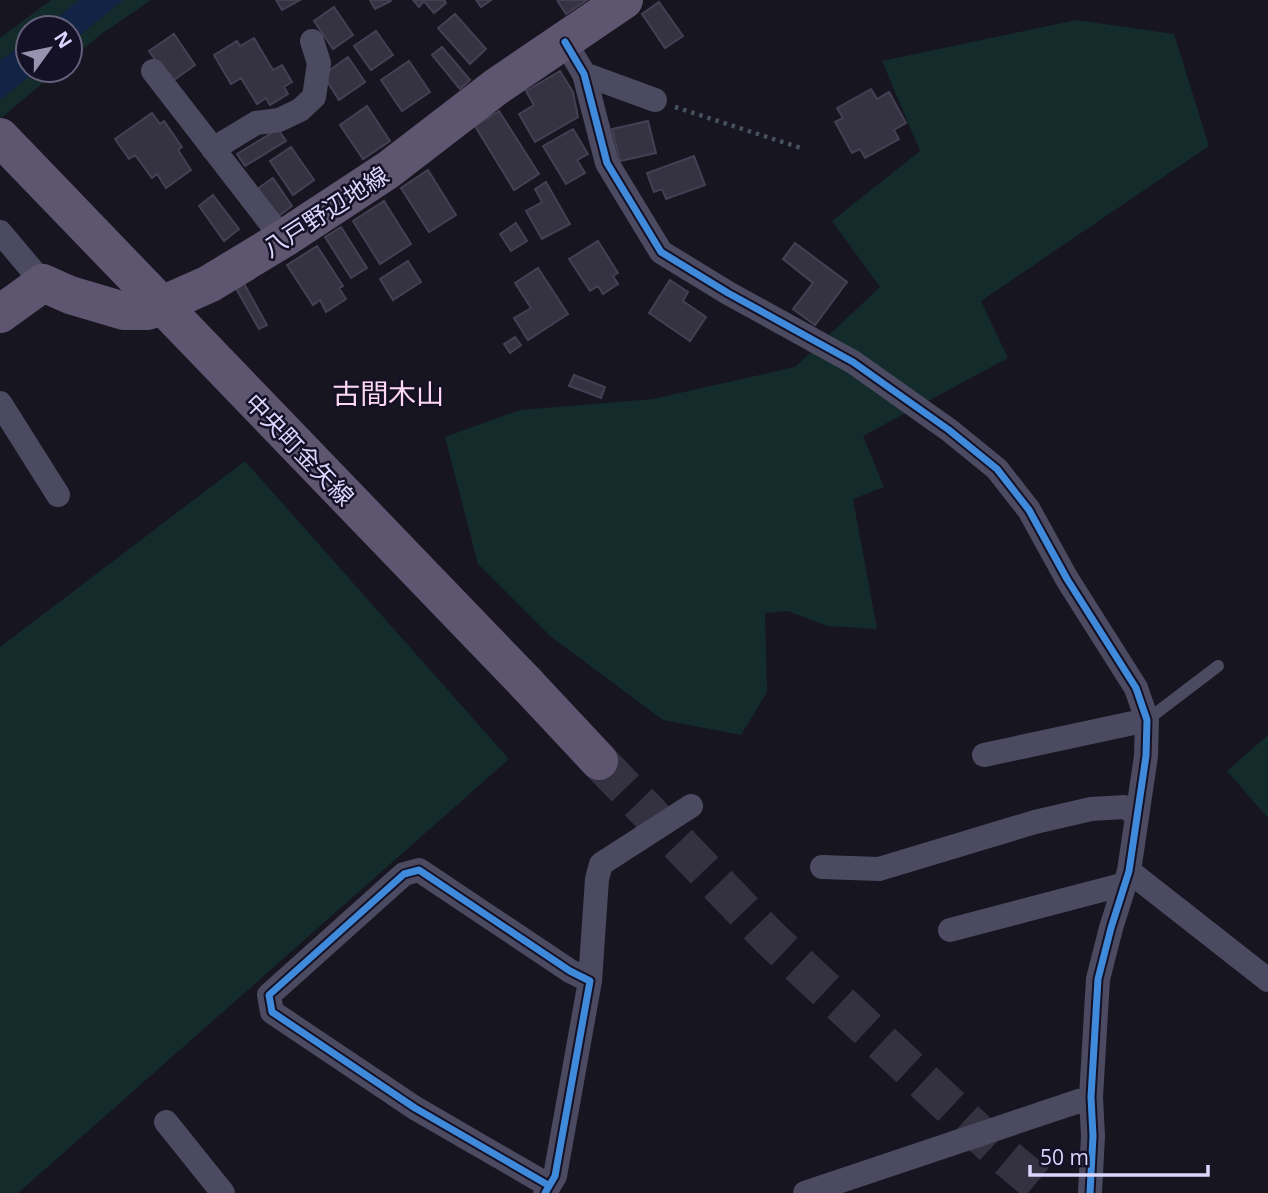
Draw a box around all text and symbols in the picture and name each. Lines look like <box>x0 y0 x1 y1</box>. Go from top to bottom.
north arrow <box>14 14 84 84</box>
text: N <box>48 26 78 53</box>
street label: 八戸野辺地線 <box>256 158 394 264</box>
district label: 古間木山 <box>332 374 444 412</box>
street label: 中央町金矢線 <box>238 386 362 512</box>
scale bar <box>1030 1134 1208 1178</box>
text: 50 m <box>1040 1143 1089 1171</box>

